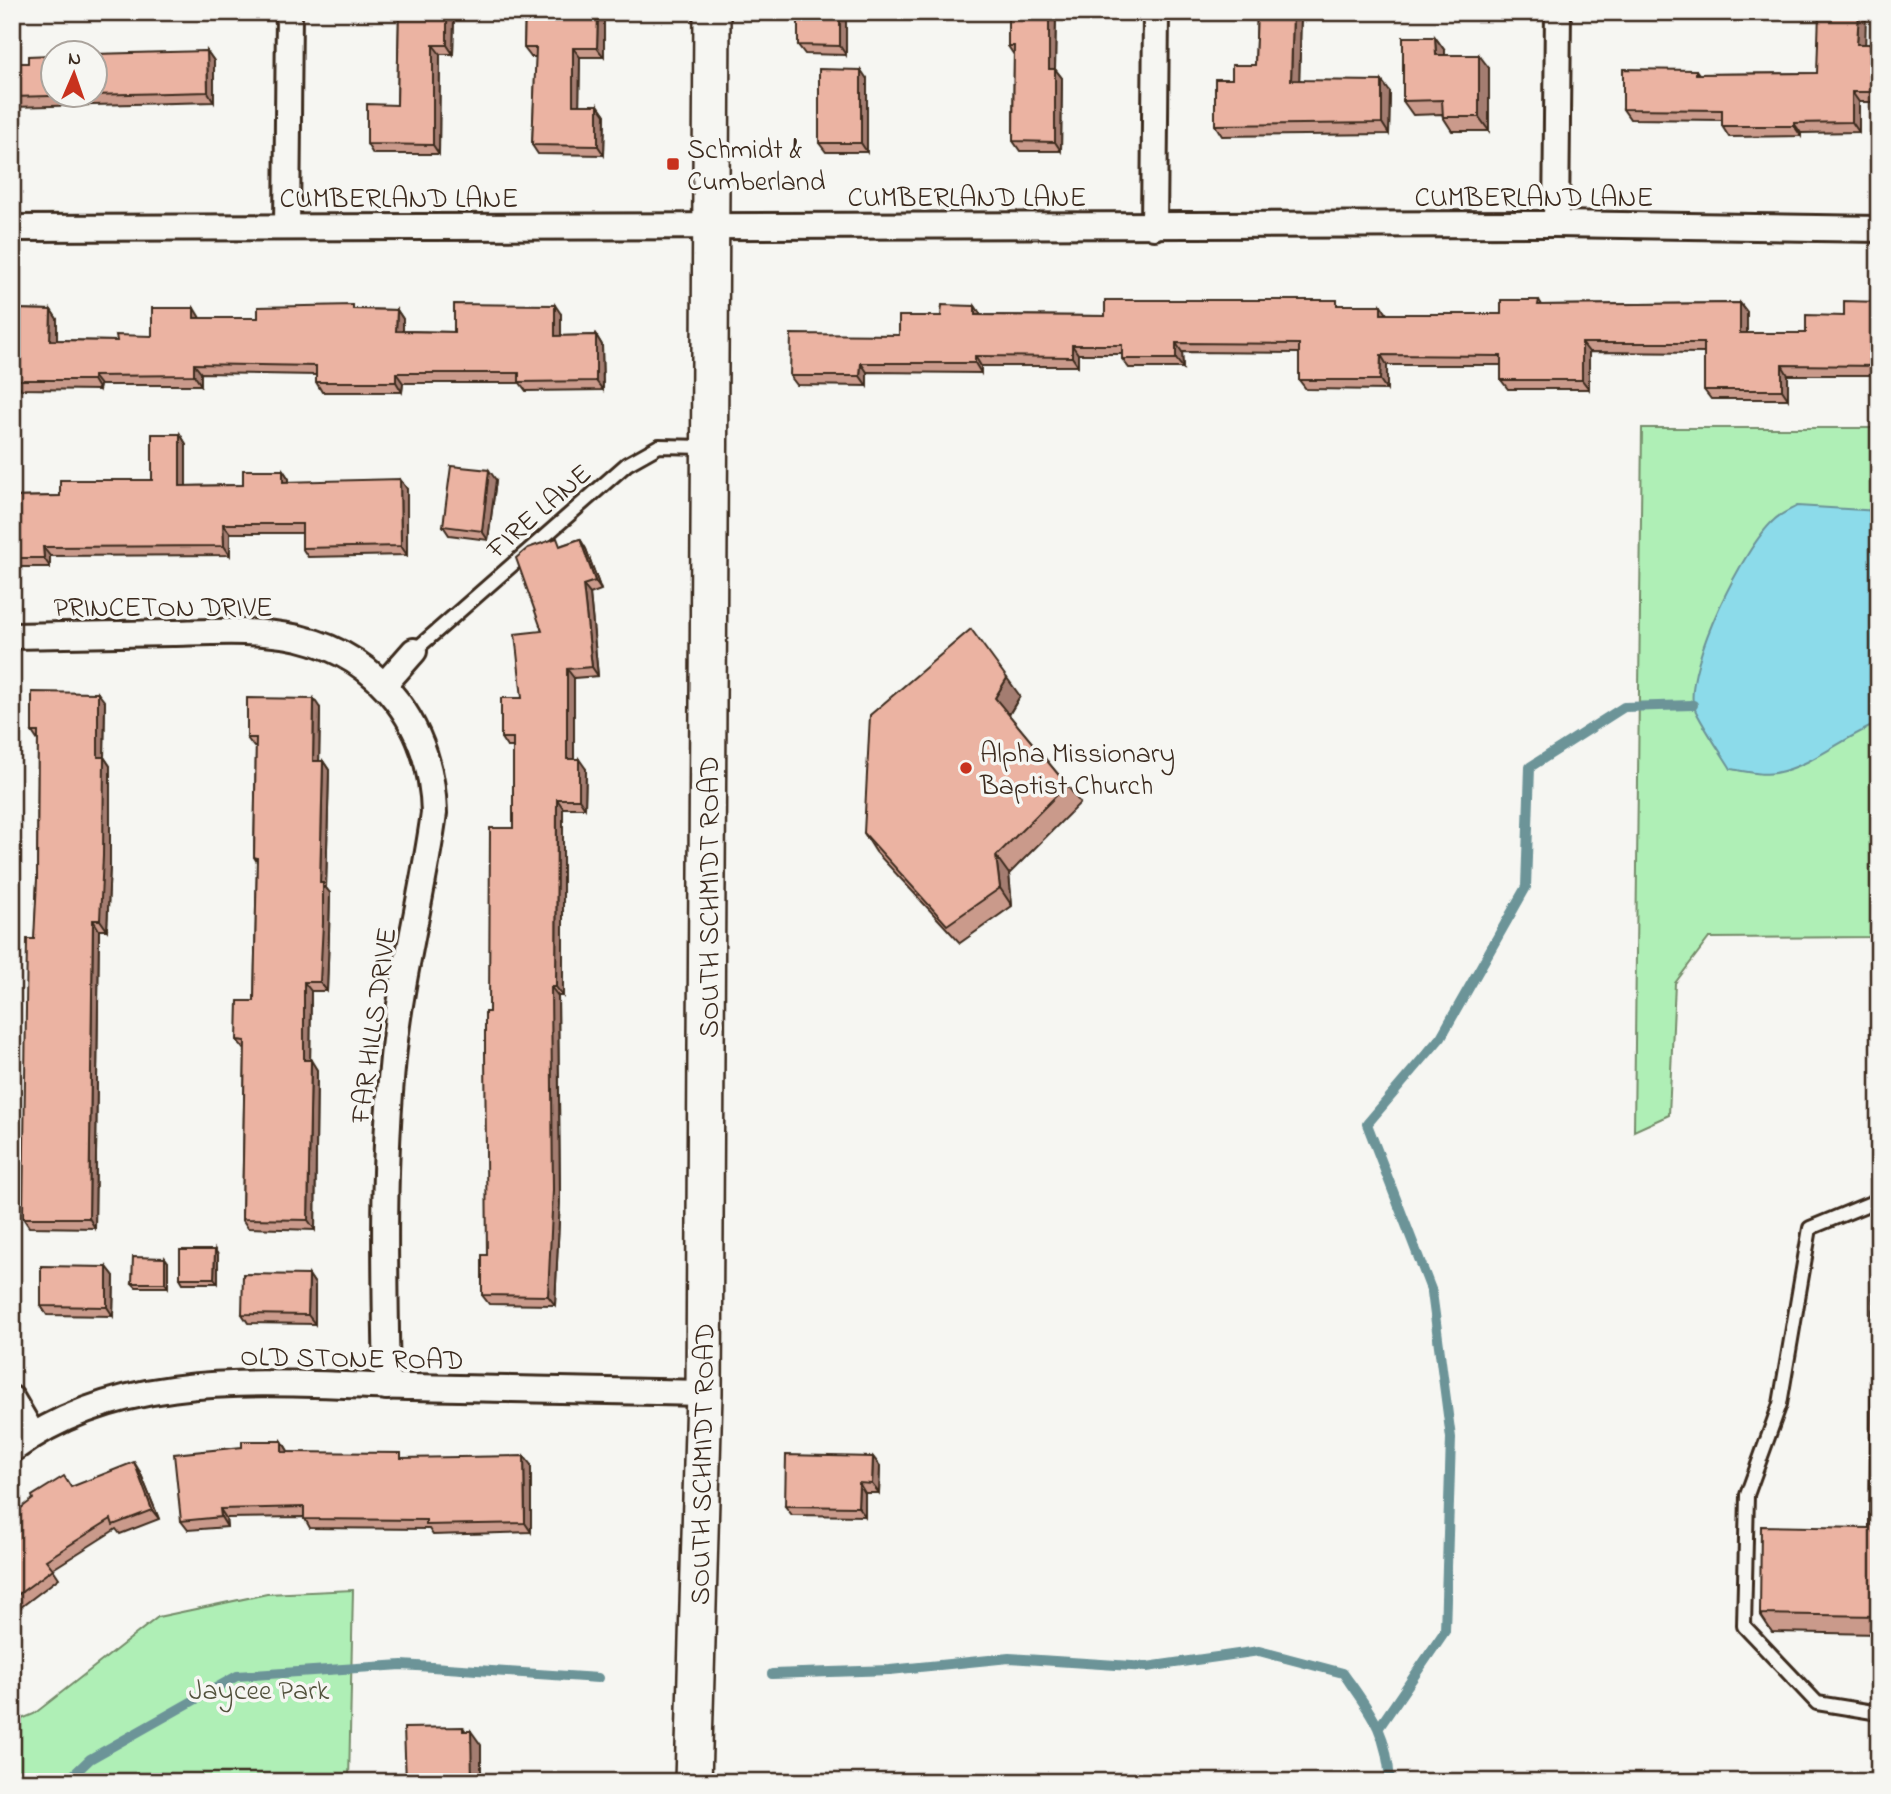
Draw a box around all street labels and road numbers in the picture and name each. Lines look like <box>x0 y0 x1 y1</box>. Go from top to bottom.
street label: CUMBERLAND LANE <box>848 179 1086 220</box>
street label: CUMBERLAND LANE <box>1415 179 1653 220</box>
street label: CUMBERLAND LANE <box>280 180 518 221</box>
street label: FIRE LANE <box>478 455 602 571</box>
street label: PRINCETON DRIVE <box>53 589 273 630</box>
street label: SOUTH SCHMIDT ROAD <box>691 756 732 1038</box>
street label: FAR HILLS DRIVE <box>341 925 410 1127</box>
street label: SOUTH SCHMIDT ROAD <box>682 1323 727 1605</box>
street label: OLD STONE ROAD <box>240 1338 464 1383</box>

